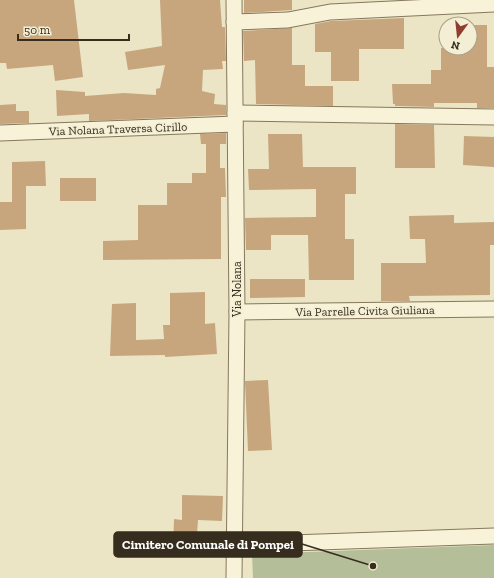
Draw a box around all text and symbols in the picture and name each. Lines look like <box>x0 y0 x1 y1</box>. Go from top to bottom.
scale bar <box>18 16 129 42</box>
north arrow <box>438 16 478 56</box>
text: 50 m <box>24 23 51 37</box>
text: N <box>449 38 461 53</box>
street label: Via Nolana Traversa Cirillo <box>48 120 187 138</box>
street label: Via Nolana <box>230 261 244 318</box>
street label: Via Parrelle Civita Giuliana <box>294 303 435 319</box>
callout: Cimitero Comunale di Pompei <box>114 532 302 557</box>
text: Cimitero Comunale di Pompei <box>122 537 294 552</box>

